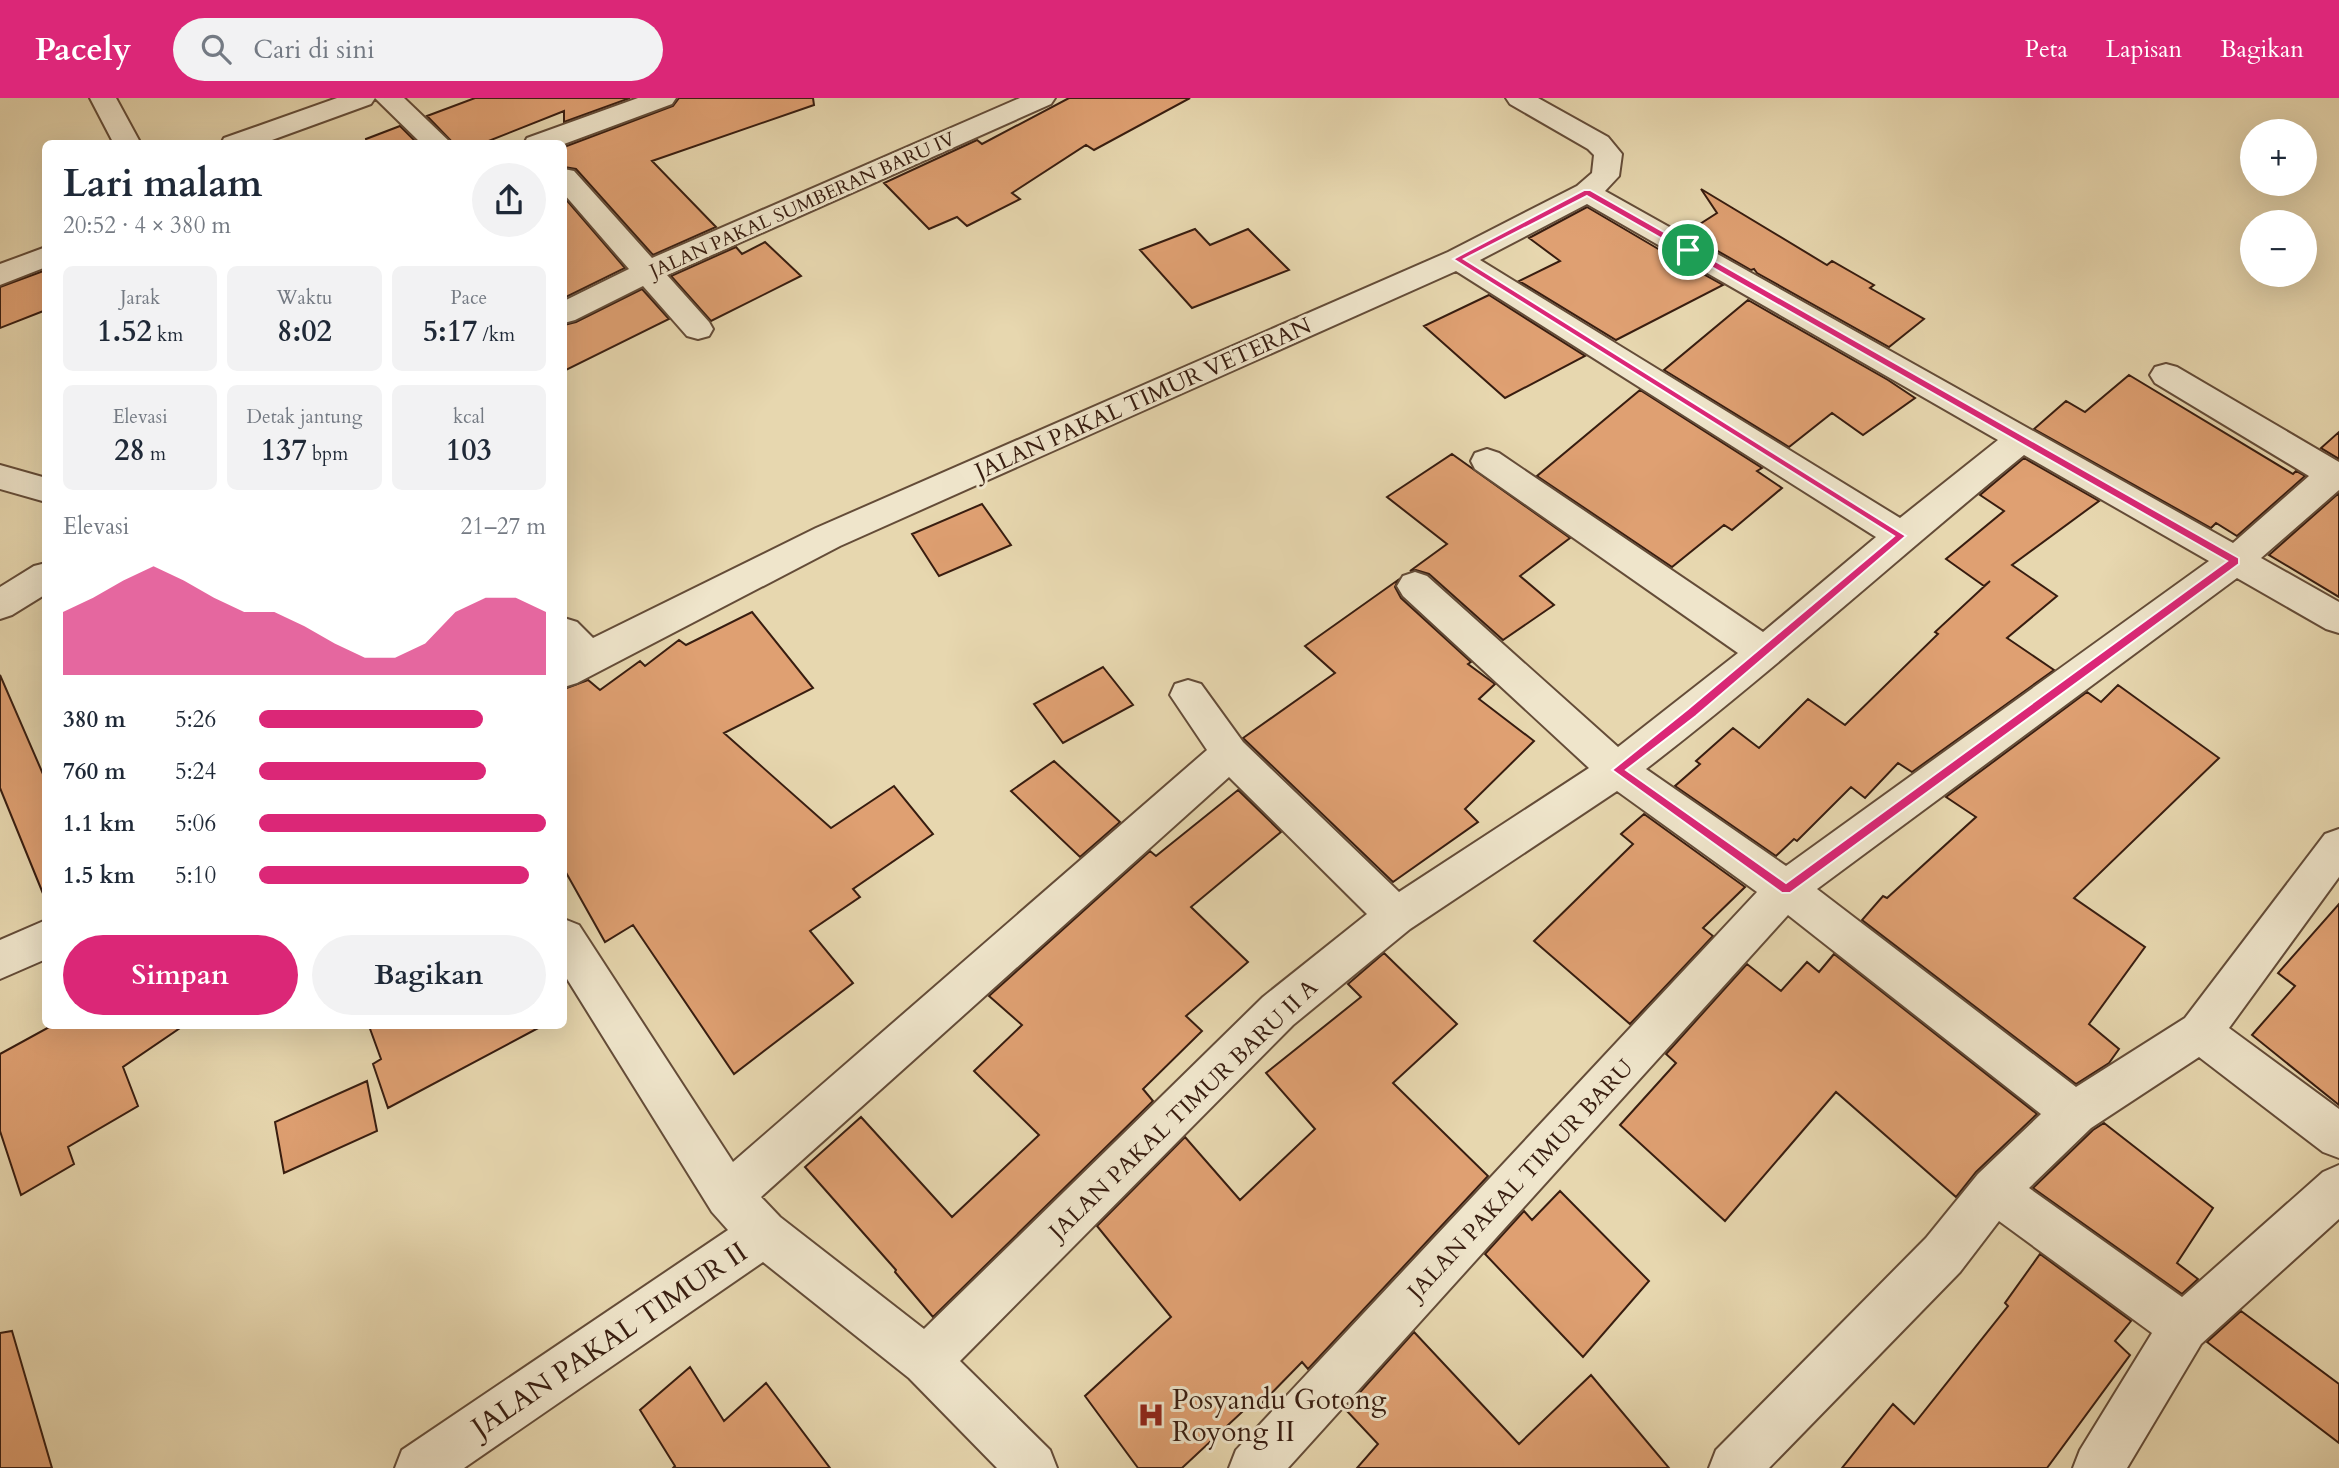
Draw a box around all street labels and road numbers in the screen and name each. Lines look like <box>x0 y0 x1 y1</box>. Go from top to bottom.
street label: JALAN PAKAL SUMBERAN BARU IV <box>643 126 959 285</box>
street label: JALAN PAKAL TIMUR VETERAN <box>967 310 1317 488</box>
street label: JALAN PAKAL TIMUR BARU II A <box>1040 972 1325 1248</box>
street label: JALAN PAKAL TIMUR BARU <box>1399 1052 1640 1308</box>
street label: JALAN PAKAL TIMUR II <box>461 1233 755 1449</box>

